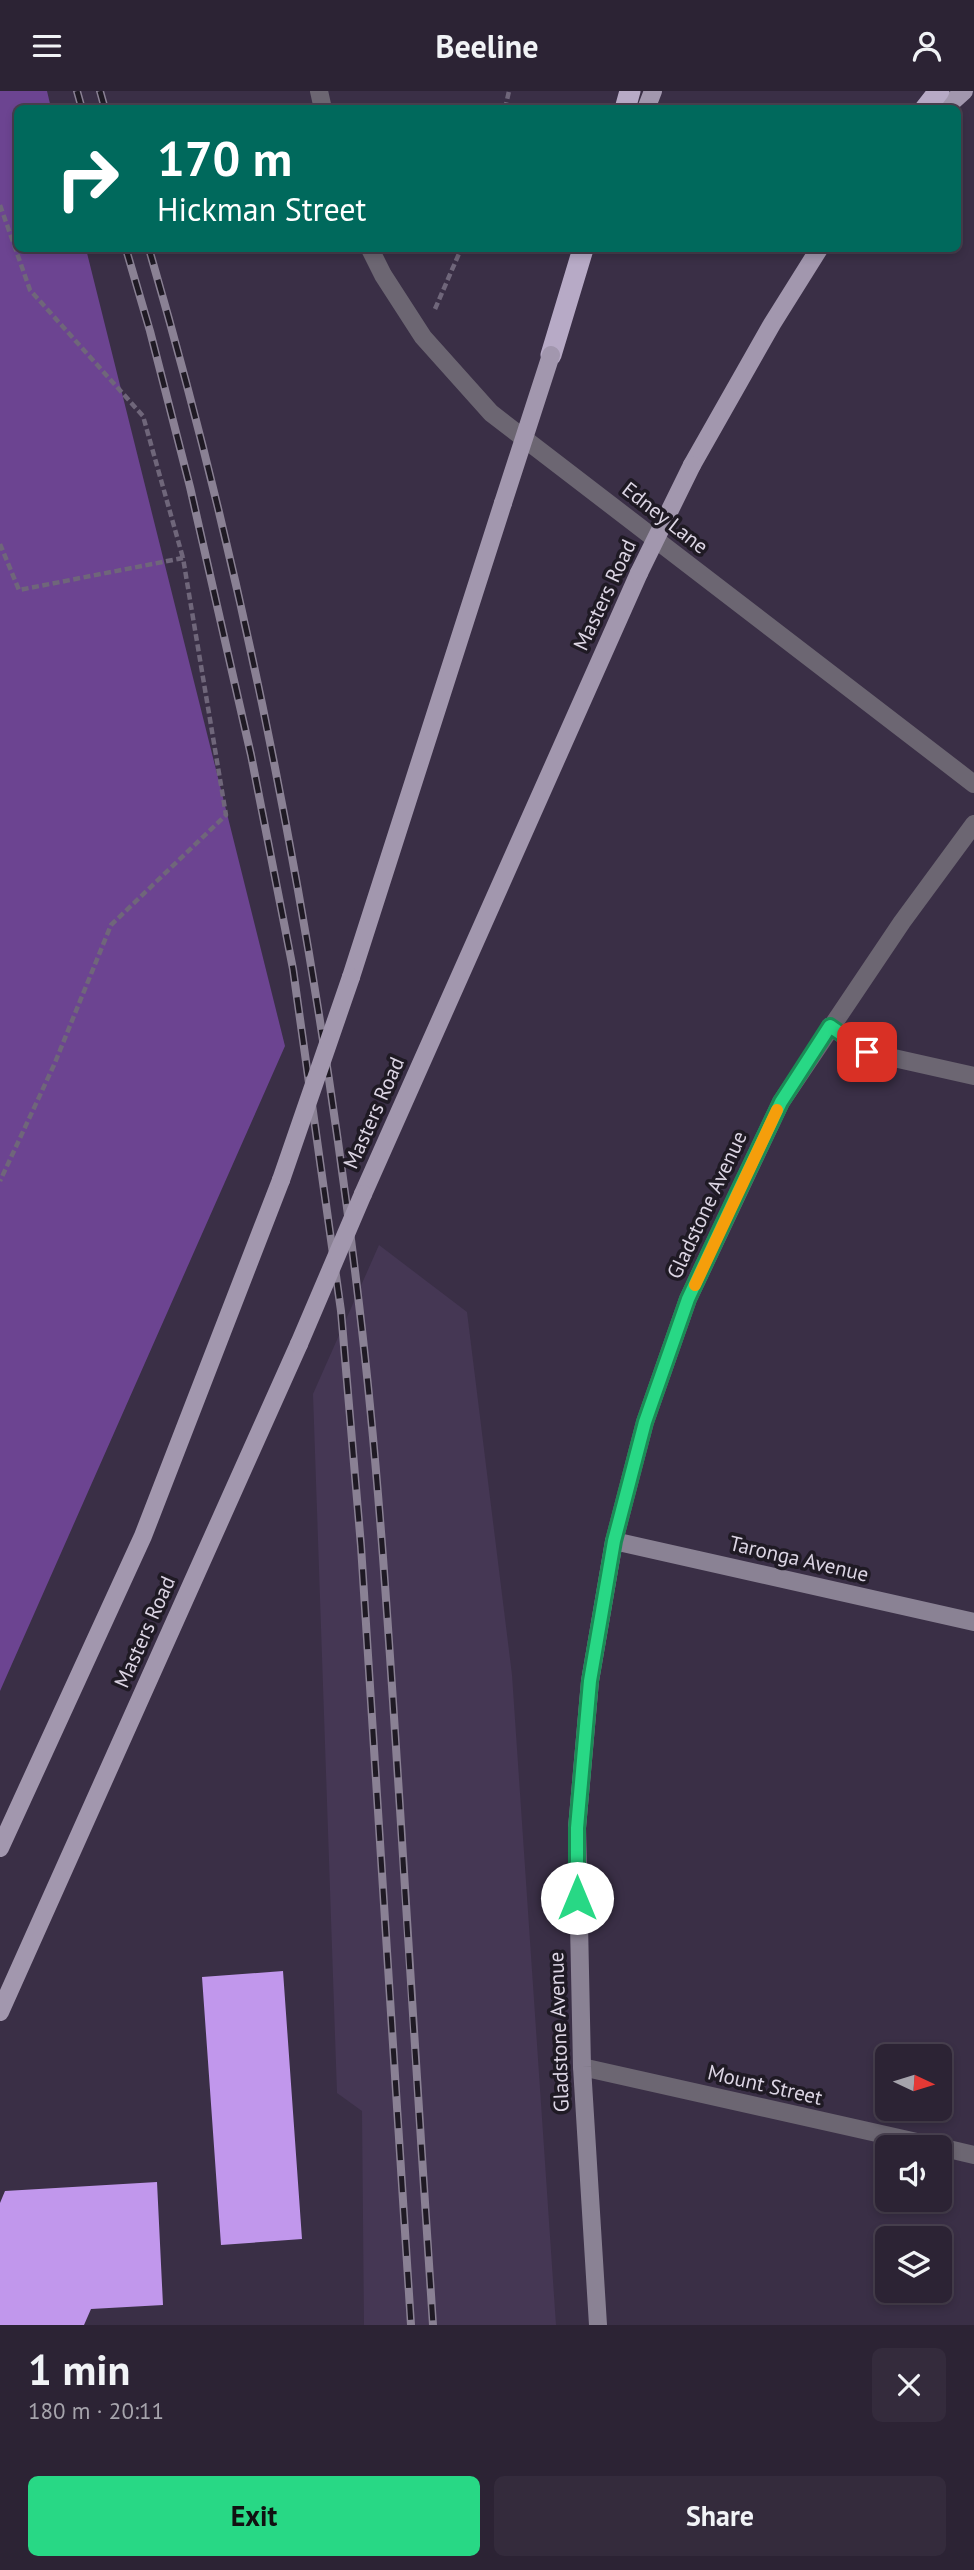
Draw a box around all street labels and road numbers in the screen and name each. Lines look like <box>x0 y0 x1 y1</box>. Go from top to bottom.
street label: Edney Lane <box>617 476 714 560</box>
street label: Masters Road <box>567 535 642 655</box>
street label: Masters Road <box>337 1053 410 1173</box>
street label: Gladstone Avenue <box>660 1126 753 1283</box>
street label: Taronga Avenue <box>727 1529 871 1588</box>
street label: Masters Road <box>108 1572 181 1692</box>
street label: Gladstone Avenue <box>542 1951 575 2113</box>
street label: Mount Street <box>705 2058 825 2111</box>

